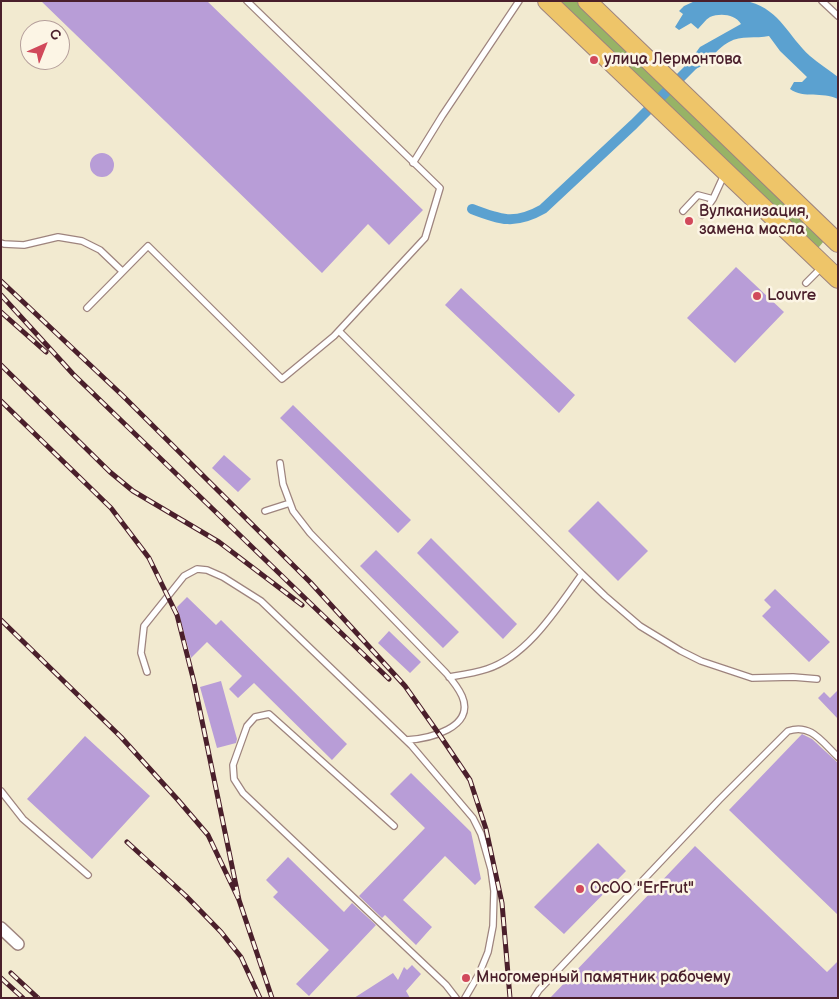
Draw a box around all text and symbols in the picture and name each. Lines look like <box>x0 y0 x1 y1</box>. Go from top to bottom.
north arrow <box>20 20 70 70</box>
text: С <box>46 25 64 44</box>
place label: улица Лермонтова <box>604 50 742 70</box>
marker: улица Лермонтова <box>588 54 600 66</box>
place label: Вулканизация, замена масла <box>699 202 809 240</box>
marker: Вулканизация, замена масла <box>683 215 695 227</box>
place label: Louvre <box>767 286 816 306</box>
marker: Louvre <box>751 290 763 302</box>
place label: ОсОО "ErFrut" <box>590 879 694 899</box>
marker: ОсОО "ErFrut" <box>574 883 586 895</box>
place label: Многомерный памятник рабочему <box>476 968 731 988</box>
marker: Многомерный памятник рабочему <box>460 972 472 984</box>

